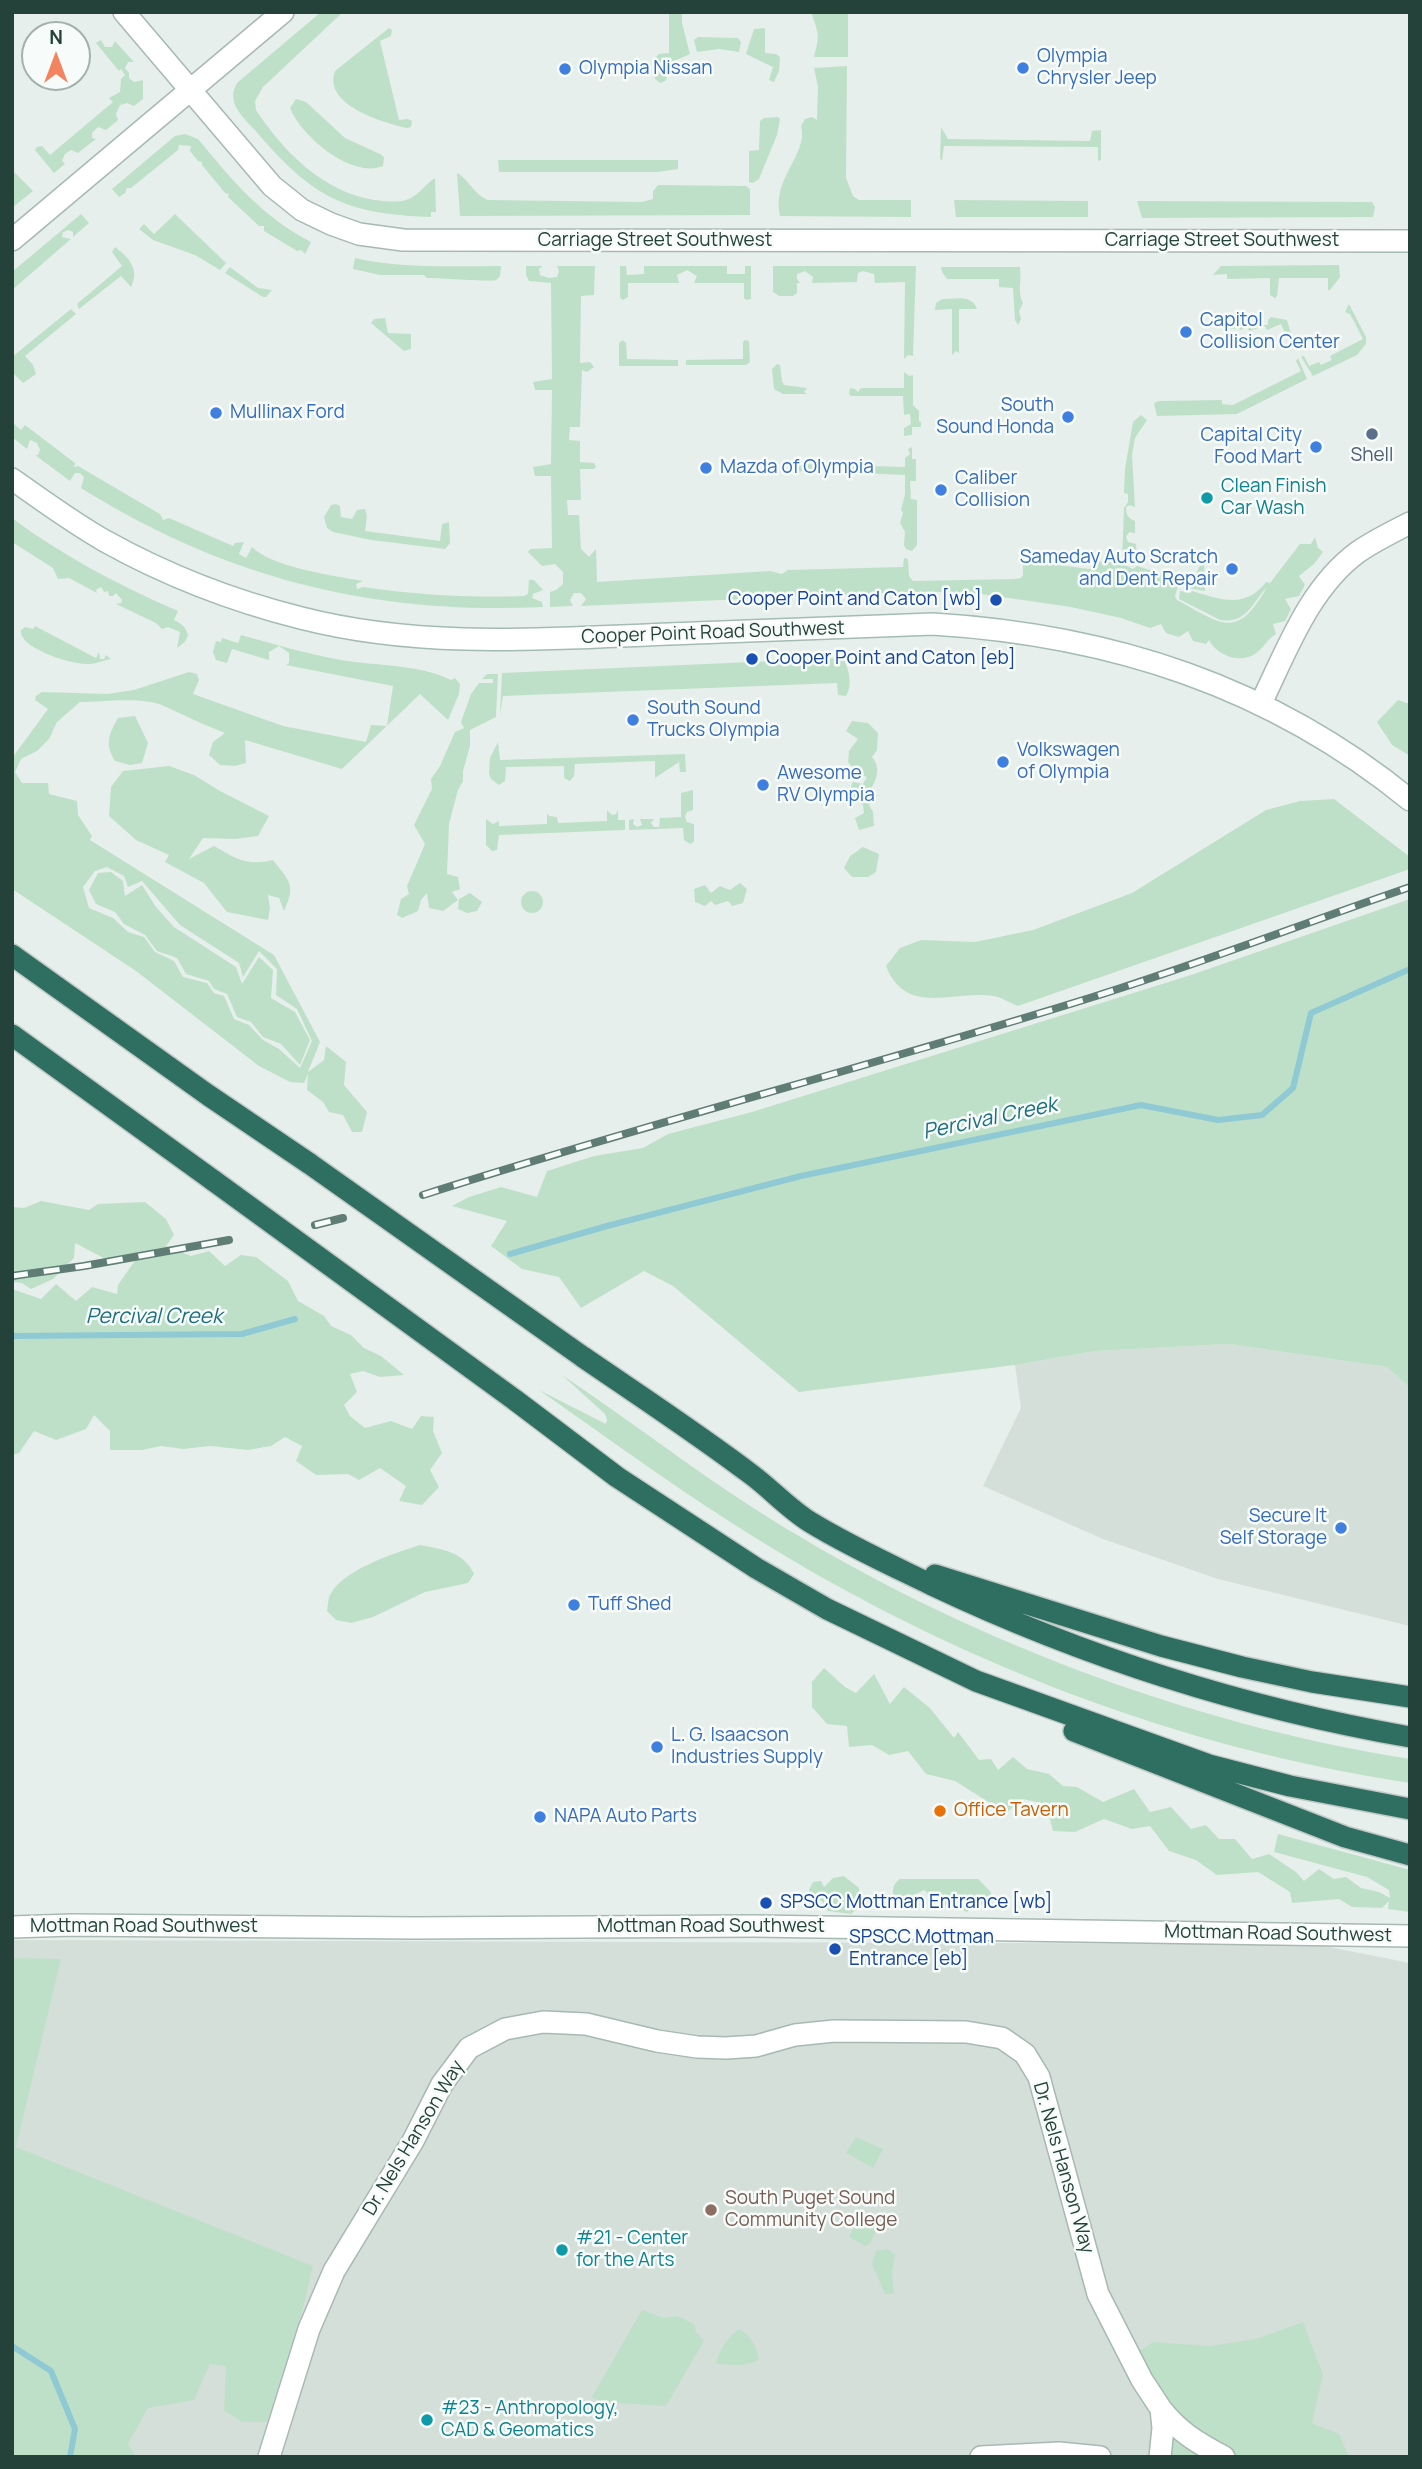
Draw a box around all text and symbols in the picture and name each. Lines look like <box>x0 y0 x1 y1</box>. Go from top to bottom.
north arrow <box>21 21 91 91</box>
text: N <box>49 24 63 50</box>
place label: Olympia Chrysler Jeep <box>1037 46 1157 90</box>
place label: Olympia Nissan <box>579 58 713 80</box>
marker: Olympia Chrysler Jeep <box>1015 60 1031 76</box>
marker: Olympia Nissan <box>557 61 573 77</box>
street label: Carriage Street Southwest <box>538 230 772 252</box>
street label: Carriage Street Southwest <box>1105 230 1339 252</box>
place label: Capitol Collision Center <box>1200 310 1340 354</box>
marker: Capitol Collision Center <box>1178 324 1194 340</box>
place label: South Sound Honda <box>936 395 1054 439</box>
place label: Mullinax Ford <box>230 402 345 424</box>
marker: Mullinax Ford <box>208 405 224 421</box>
marker: South Sound Honda <box>1060 409 1076 425</box>
place label: Capital City Food Mart <box>1200 425 1302 469</box>
marker: Shell <box>1364 426 1380 442</box>
marker: Capital City Food Mart <box>1308 439 1324 455</box>
place label: Shell <box>1351 445 1393 467</box>
place label: Mazda of Olympia <box>720 457 874 479</box>
marker: Mazda of Olympia <box>698 460 714 476</box>
place label: Caliber Collision <box>955 468 1030 512</box>
place label: Clean Finish Car Wash <box>1221 476 1327 520</box>
marker: Caliber Collision <box>933 482 949 498</box>
marker: Clean Finish Car Wash <box>1199 490 1215 506</box>
place label: Sameday Auto Scratch and Dent Repair <box>1020 547 1218 591</box>
marker: Sameday Auto Scratch and Dent Repair <box>1224 561 1240 577</box>
place label: Cooper Point and Caton [wb] <box>728 589 982 611</box>
marker: Cooper Point and Caton [wb] <box>988 592 1004 608</box>
street label: Cooper Point Road Southwest <box>581 617 845 649</box>
place label: Cooper Point and Caton [eb] <box>766 648 1016 670</box>
marker: Cooper Point and Caton [eb] <box>744 651 760 667</box>
place label: South Sound Trucks Olympia <box>647 698 780 742</box>
marker: South Sound Trucks Olympia <box>625 712 641 728</box>
place label: Volkswagen of Olympia <box>1017 740 1120 784</box>
marker: Volkswagen of Olympia <box>995 754 1011 770</box>
place label: Awesome RV Olympia <box>777 763 875 807</box>
marker: Awesome RV Olympia <box>755 777 771 793</box>
water label: Percival Creek <box>921 1092 1059 1146</box>
water label: Percival Creek <box>86 1304 222 1330</box>
place label: Secure It Self Storage <box>1220 1506 1327 1550</box>
marker: Secure It Self Storage <box>1333 1520 1349 1536</box>
place label: Tuff Shed <box>588 1594 671 1616</box>
marker: Tuff Shed <box>566 1597 582 1613</box>
place label: L. G. Isaacson Industries Supply <box>671 1725 823 1769</box>
marker: L. G. Isaacson Industries Supply <box>649 1739 665 1755</box>
place label: Office Tavern <box>954 1800 1069 1822</box>
marker: Office Tavern <box>932 1803 948 1819</box>
place label: NAPA Auto Parts <box>554 1806 697 1828</box>
marker: NAPA Auto Parts <box>532 1809 548 1825</box>
place label: SPSCC Mottman Entrance [wb] <box>780 1892 1053 1914</box>
marker: SPSCC Mottman Entrance [wb] <box>758 1895 774 1911</box>
street label: Mottman Road Southwest <box>30 1916 258 1938</box>
street label: Mottman Road Southwest <box>597 1916 825 1938</box>
street label: Mottman Road Southwest <box>1164 1921 1392 1947</box>
place label: SPSCC Mottman Entrance [eb] <box>849 1927 994 1971</box>
marker: SPSCC Mottman Entrance [eb] <box>827 1941 843 1957</box>
street label: Dr. Nels Hanson Way <box>359 2056 469 2220</box>
street label: Dr. Nels Hanson Way <box>1028 2080 1098 2256</box>
place label: South Puget Sound Community College <box>725 2188 897 2232</box>
marker: South Puget Sound Community College <box>703 2202 719 2218</box>
place label: #21 - Center for the Arts <box>576 2228 688 2272</box>
marker: #21 - Center for the Arts <box>554 2242 570 2258</box>
place label: #23 - Anthropology, CAD & Geomatics <box>441 2398 618 2442</box>
marker: #23 - Anthropology, CAD & Geomatics <box>419 2412 435 2428</box>

